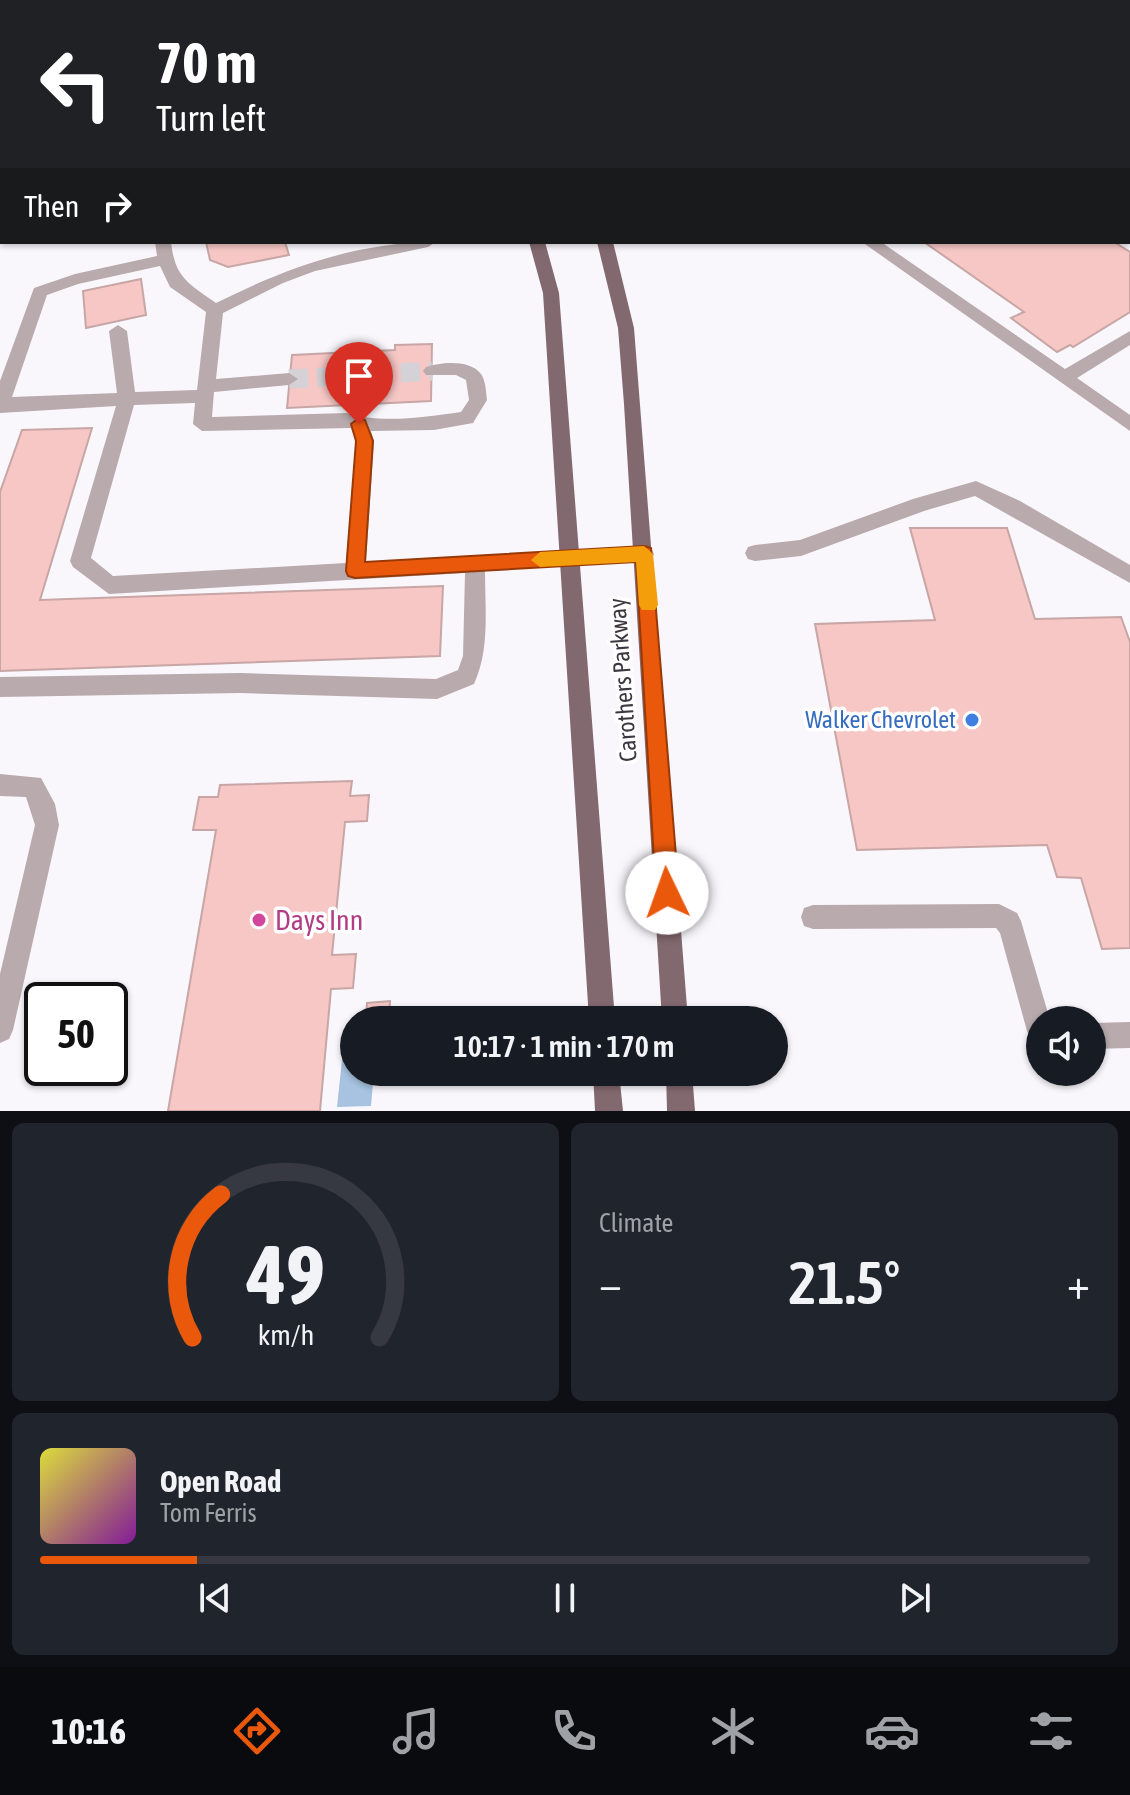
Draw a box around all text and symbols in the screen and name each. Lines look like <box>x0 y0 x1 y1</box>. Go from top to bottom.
text: 70 m <box>156 31 257 95</box>
icon: left <box>24 32 128 136</box>
text: Turn left <box>156 97 266 139</box>
icon: right <box>95 184 139 228</box>
text: Then <box>24 189 79 223</box>
pin <box>325 342 393 424</box>
icon: arrive <box>337 354 381 398</box>
street label: Carothers Parkway <box>603 597 642 763</box>
place label: Walker Chevrolet <box>805 706 956 733</box>
marker: Walker Chevrolet <box>963 711 981 729</box>
position arrow <box>625 851 709 935</box>
place label: Days Inn <box>275 904 363 936</box>
marker: Days Inn <box>250 911 268 929</box>
speed limit sign: 50 <box>24 982 128 1086</box>
map controls <box>1026 1006 1106 1086</box>
button: sound <box>1026 1006 1106 1086</box>
text: 10:17 · 1 min · 170 m <box>454 1029 674 1063</box>
text: Climate <box>599 1208 673 1238</box>
text: 49 <box>245 1226 325 1322</box>
text: 21.5° <box>789 1248 900 1317</box>
text: − <box>599 1258 622 1308</box>
text: + <box>1067 1258 1090 1308</box>
text: km/h <box>257 1318 314 1351</box>
text: Open Road <box>160 1464 281 1498</box>
text: Tom Ferris <box>160 1498 257 1528</box>
icon: previous <box>193 1576 237 1620</box>
icon: pause <box>543 1576 587 1620</box>
icon: next <box>893 1576 937 1620</box>
icon: directions <box>229 1703 285 1759</box>
icon: music <box>388 1703 444 1759</box>
icon: phone <box>546 1703 602 1759</box>
icon: climate <box>705 1703 761 1759</box>
icon: car <box>864 1703 920 1759</box>
icon: filters <box>1023 1703 1079 1759</box>
text: 10:16 <box>51 1710 126 1752</box>

